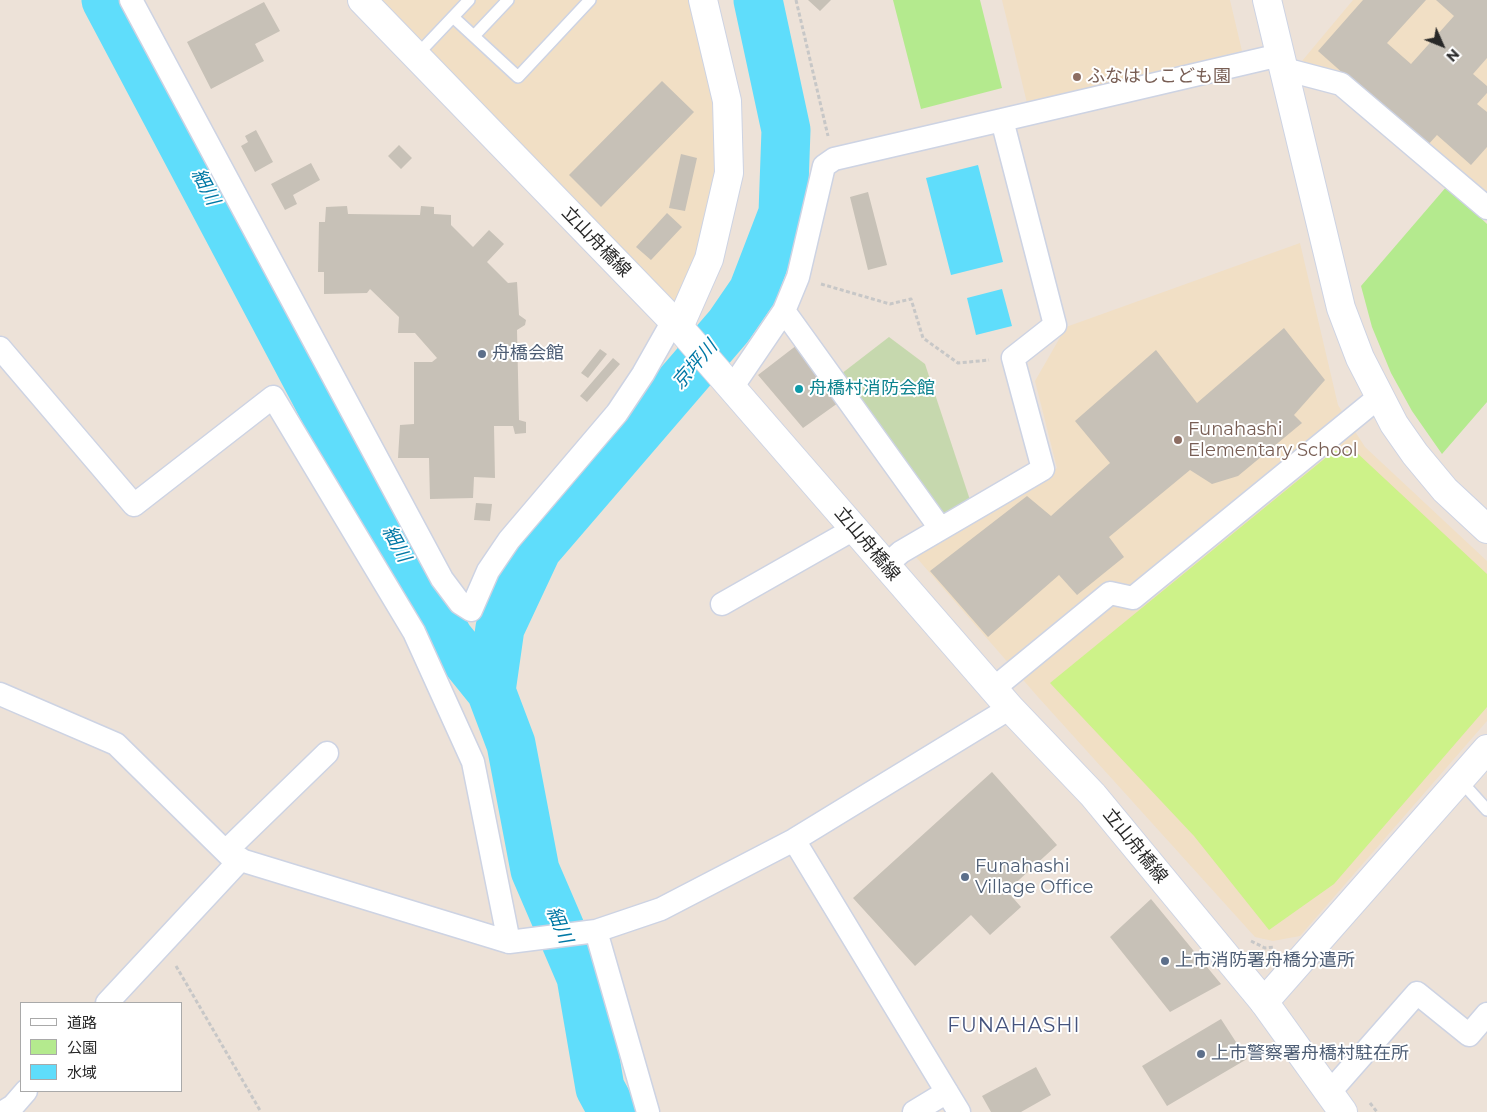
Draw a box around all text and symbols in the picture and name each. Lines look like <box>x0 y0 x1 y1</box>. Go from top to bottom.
north arrow <box>1417 20 1467 70</box>
text: N <box>1442 45 1463 66</box>
place label: ふなはしこども園 <box>1087 66 1231 88</box>
marker: ふなはしこども園 <box>1071 71 1083 83</box>
water label: 細川 <box>186 165 224 209</box>
street label: 立山舟橋線 <box>557 202 635 282</box>
water label: 京坪川 <box>668 336 722 394</box>
place label: 舟橋会館 <box>492 343 564 365</box>
marker: 舟橋会館 <box>476 348 488 360</box>
place label: 舟橋村消防会館 <box>809 378 935 400</box>
marker: 舟橋村消防会館 <box>793 383 805 395</box>
place label: Funahashi Elementary School <box>1188 419 1358 462</box>
marker: Funahashi Elementary School <box>1172 434 1184 446</box>
street label: 立山舟橋線 <box>830 503 904 585</box>
water label: 細川 <box>377 522 415 566</box>
street label: 立山舟橋線 <box>1098 804 1172 888</box>
place label: Funahashi Village Office <box>975 856 1093 899</box>
marker: Funahashi Village Office <box>959 871 971 883</box>
water label: 細川 <box>541 903 577 947</box>
place label: 上市消防署舟橋分遣所 <box>1175 950 1355 972</box>
marker: 上市消防署舟橋分遣所 <box>1159 955 1171 967</box>
legend <box>20 1002 182 1092</box>
text: 道路 <box>67 1013 97 1032</box>
district label: FUNAHASHI <box>946 1014 1082 1038</box>
text: 公園 <box>67 1038 97 1057</box>
place label: 上市警察署舟橋村駐在所 <box>1211 1043 1409 1065</box>
marker: 上市警察署舟橋村駐在所 <box>1195 1048 1207 1060</box>
text: 水域 <box>67 1063 97 1082</box>

